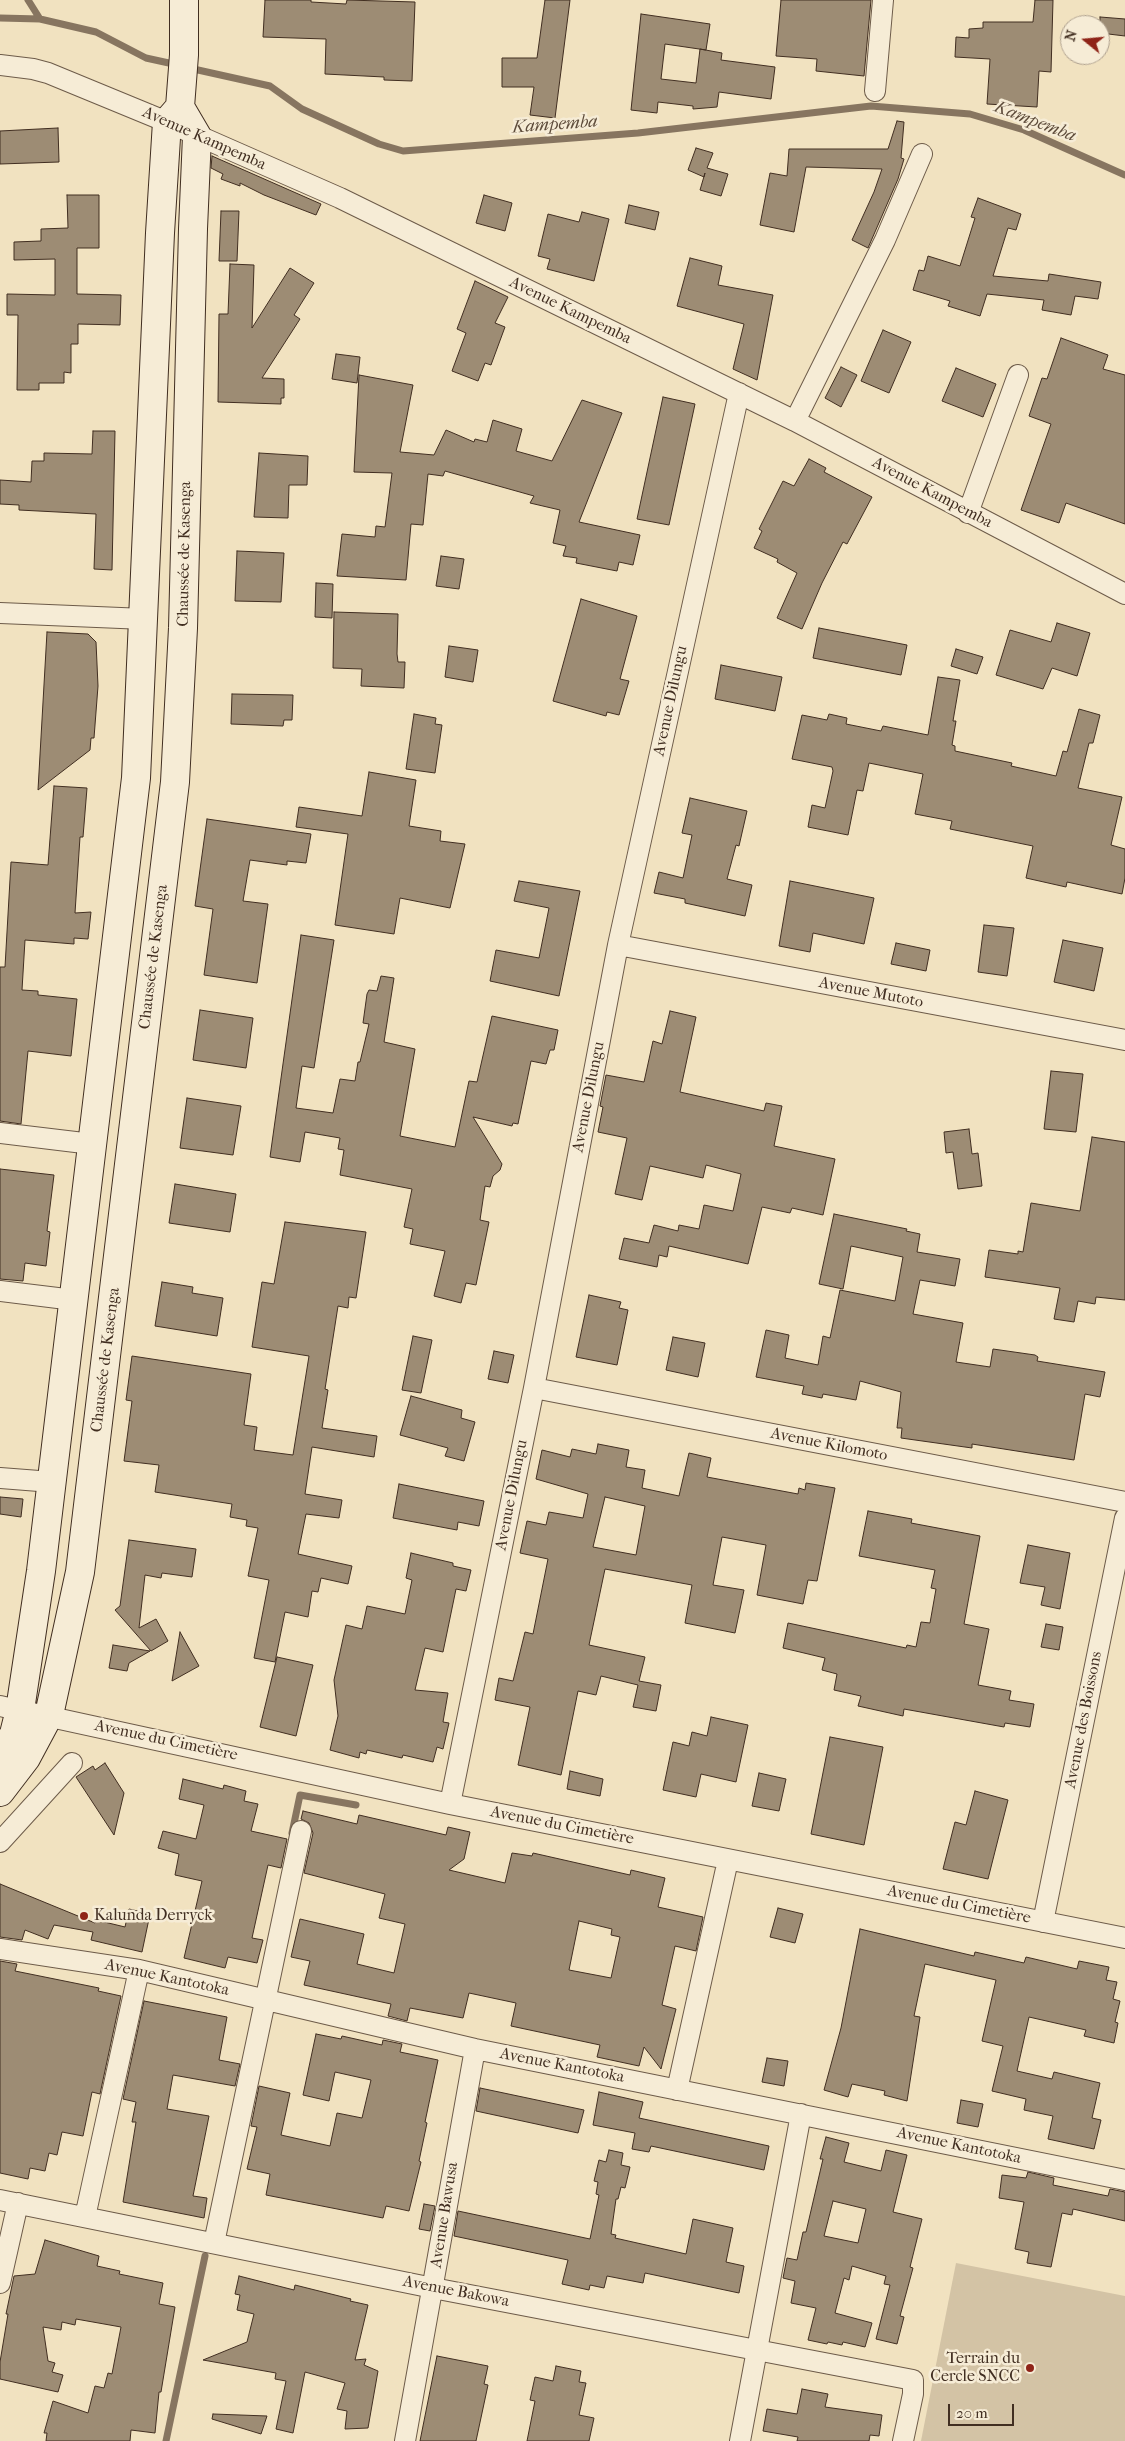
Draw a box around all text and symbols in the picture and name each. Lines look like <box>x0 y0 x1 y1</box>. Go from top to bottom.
north arrow <box>1060 15 1110 65</box>
text: N <box>1061 28 1081 43</box>
water label: Kampemba <box>991 97 1079 147</box>
street label: Avenue Kampemba <box>139 103 269 175</box>
water label: Kampemba <box>512 111 598 139</box>
street label: Avenue Kampemba <box>506 273 634 349</box>
street label: Avenue Kampemba <box>869 453 995 533</box>
street label: Chaussée de Kasenga <box>174 481 196 627</box>
street label: Avenue Dilungu <box>650 644 692 758</box>
street label: Chaussée de Kasenga <box>136 884 172 1030</box>
street label: Avenue Mutoto <box>817 973 925 1013</box>
street label: Avenue Dilungu <box>569 1040 609 1154</box>
street label: Chaussée de Kasenga <box>88 1287 124 1433</box>
street label: Avenue Kilomoto <box>769 1424 889 1466</box>
street label: Avenue Dilungu <box>492 1438 532 1552</box>
street label: Avenue des Boissons <box>1061 1650 1107 1790</box>
street label: Avenue du Cimetière <box>93 1716 239 1766</box>
street label: Avenue du Cimetière <box>489 1803 635 1849</box>
street label: Avenue du Cimetière <box>886 1882 1032 1928</box>
place label: Kalunda Derryck <box>94 1906 213 1926</box>
marker: Kalunda Derryck <box>78 1910 90 1922</box>
street label: Avenue Kantotoka <box>103 1955 231 2001</box>
street label: Avenue Kantotoka <box>498 2045 626 2087</box>
street label: Avenue Kantotoka <box>895 2123 1023 2169</box>
street label: Avenue Bawusa <box>427 2161 463 2269</box>
street label: Avenue Bakowa <box>401 2272 511 2312</box>
place label: Terrain du Cercle SNCC <box>930 2349 1020 2387</box>
marker: Terrain du Cercle SNCC <box>1024 2362 1036 2374</box>
scale bar <box>950 2394 1016 2426</box>
text: 20 m <box>956 2404 988 2422</box>

